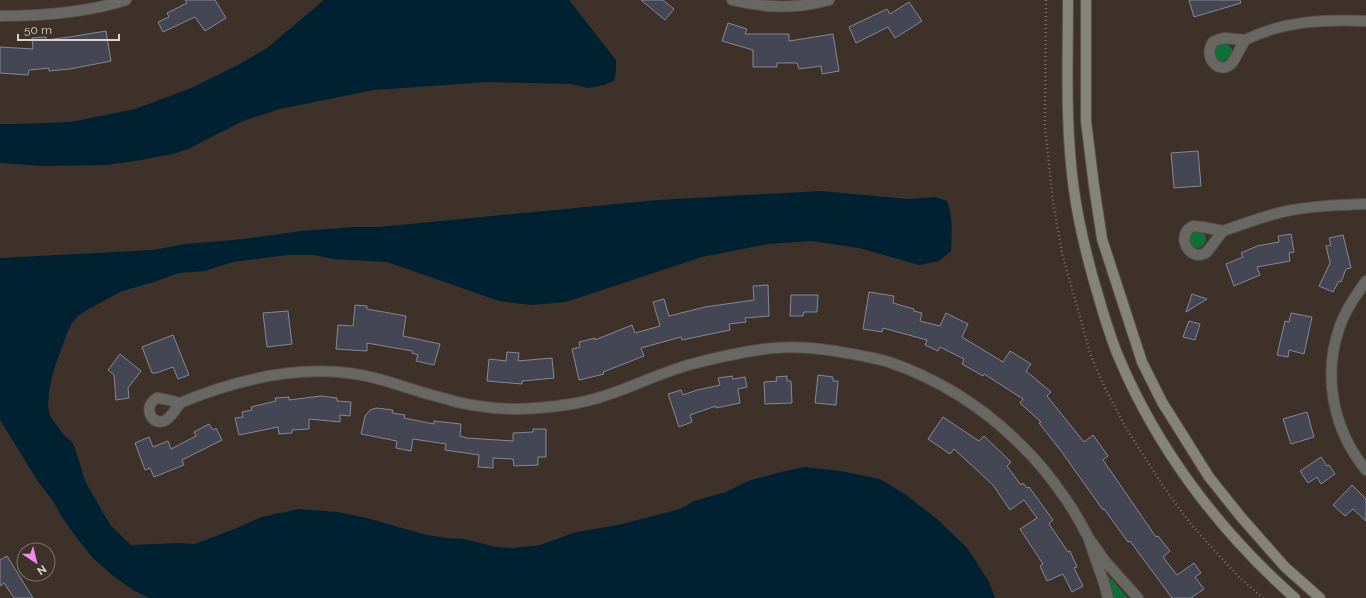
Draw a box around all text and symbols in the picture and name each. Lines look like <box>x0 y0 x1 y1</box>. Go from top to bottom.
scale bar <box>18 16 119 42</box>
text: 50 m <box>24 23 52 37</box>
north arrow <box>16 542 56 582</box>
text: N <box>34 562 49 578</box>

